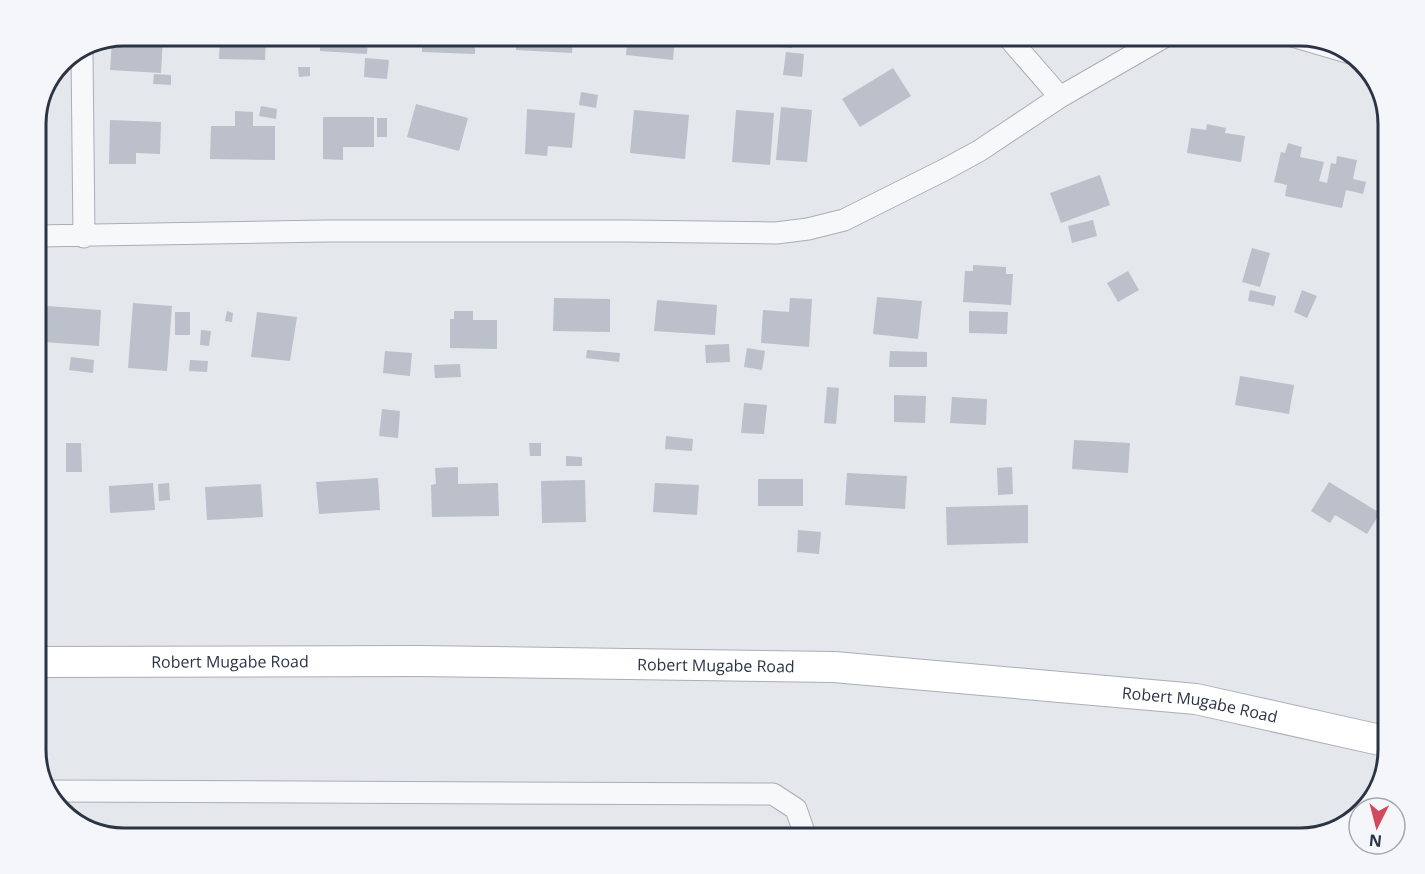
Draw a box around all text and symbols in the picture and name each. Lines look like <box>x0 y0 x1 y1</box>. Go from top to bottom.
street label: Robert Mugabe Road <box>151 650 309 673</box>
street label: Robert Mugabe Road <box>637 653 795 677</box>
street label: Robert Mugabe Road <box>1121 682 1280 728</box>
north arrow <box>1347 796 1407 856</box>
text: N <box>1368 829 1383 853</box>

